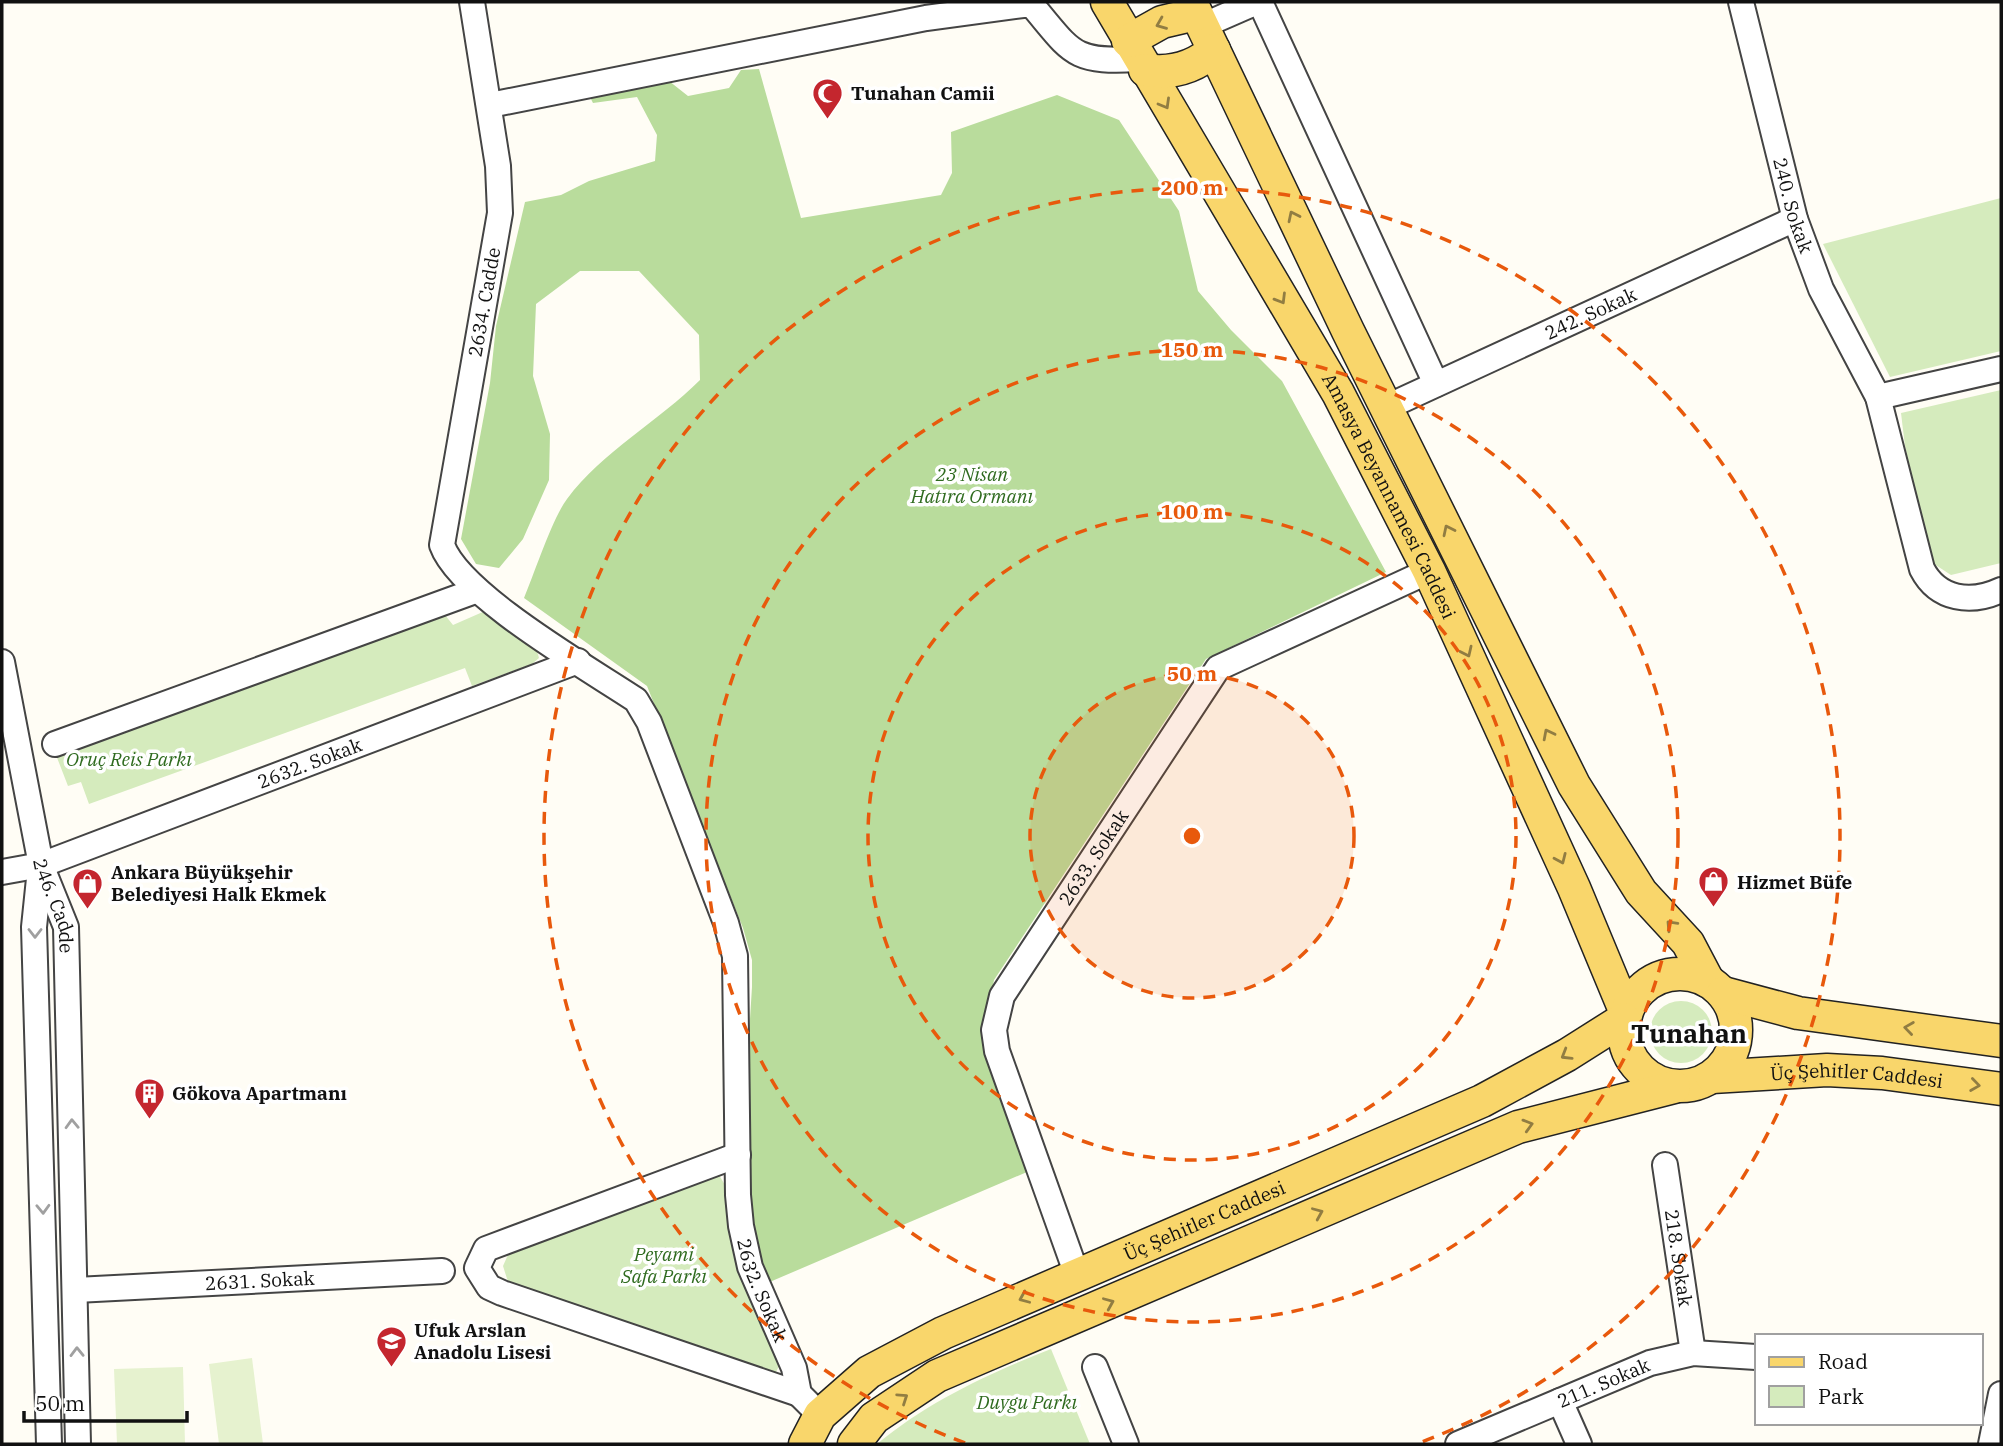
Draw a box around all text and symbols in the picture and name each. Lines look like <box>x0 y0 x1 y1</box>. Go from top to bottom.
one-way arrow <box>1155 15 1167 29</box>
mosque icon: Tunahan Camii <box>811 76 845 120</box>
place label: Tunahan Camii <box>851 81 995 105</box>
one-way arrow <box>1156 96 1169 109</box>
street label: 240. Sokak <box>1768 155 1819 256</box>
text: 200 m <box>1160 173 1224 201</box>
one-way arrow <box>1287 211 1301 223</box>
street label: 2634. Cadde <box>463 245 505 359</box>
street label: 242. Sokak <box>1541 282 1640 345</box>
one-way arrow <box>1273 292 1286 305</box>
text: 150 m <box>1160 335 1224 363</box>
street label: Amasya Beyannamesi Caddesi <box>1317 369 1461 622</box>
park label: 23 Nisan Hatıra Ormanı <box>910 462 1034 508</box>
text: 100 m <box>1160 497 1224 525</box>
one-way arrow <box>1442 525 1456 537</box>
one-way arrow <box>1459 645 1473 657</box>
text: 50 m <box>1167 659 1217 687</box>
one-way arrow <box>1543 729 1557 741</box>
street label: 2632. Sokak <box>254 732 365 794</box>
park label: Oruç Reis Parkı <box>66 747 192 771</box>
street label: 2633. Sokak <box>1053 805 1133 910</box>
centre of rings <box>1180 824 1204 848</box>
one-way arrow <box>1553 852 1567 864</box>
street label: 246. Cadde <box>28 856 79 953</box>
place label: Ankara Büyükşehir Belediyesi Halk Ekmek <box>111 860 326 906</box>
shop icon: Hizmet Büfe <box>1697 865 1731 909</box>
shop icon: Ankara Büyükşehir Belediyesi Halk Ekmek <box>71 866 105 910</box>
place label: Hizmet Büfe <box>1737 870 1853 894</box>
one-way arrow <box>1667 920 1679 933</box>
one-way arrow <box>27 928 43 938</box>
district label: Tunahan <box>1631 1016 1747 1050</box>
one-way arrow <box>1904 1021 1915 1036</box>
one-way arrow <box>1561 1047 1574 1060</box>
street label: Üç Şehitler Caddesi <box>1769 1058 1945 1093</box>
building icon: Gökova Apartmanı <box>132 1076 166 1120</box>
one-way arrow <box>1969 1078 1981 1093</box>
place label: Gökova Apartmanı <box>172 1081 347 1105</box>
one-way arrow <box>64 1118 79 1129</box>
one-way arrow <box>1522 1119 1534 1133</box>
street label: Üç Şehitler Caddesi <box>1120 1175 1289 1266</box>
one-way arrow <box>35 1204 50 1215</box>
one-way arrow <box>1311 1207 1323 1221</box>
street label: 218. Sokak <box>1660 1208 1698 1308</box>
street label: 2632. Sokak <box>732 1236 793 1346</box>
park label: Peyami Safa Parkı <box>620 1242 707 1288</box>
street label: 2631. Sokak <box>204 1266 315 1295</box>
one-way arrow <box>1018 1290 1031 1304</box>
one-way arrow <box>1102 1297 1114 1311</box>
place label: Ufuk Arslan Anadolu Lisesi <box>414 1318 551 1364</box>
school or university icon: Ufuk Arslan Anadolu Lisesi <box>374 1324 408 1368</box>
legend <box>1755 1334 1982 1425</box>
one-way arrow <box>69 1346 85 1356</box>
text: Road <box>1818 1347 1868 1375</box>
street label: 211. Sokak <box>1554 1352 1653 1413</box>
scale bar <box>24 1380 187 1424</box>
text: Park <box>1818 1382 1865 1410</box>
text: 50 m <box>35 1389 85 1417</box>
park label: Duygu Parkı <box>976 1390 1078 1414</box>
one-way arrow <box>895 1394 908 1407</box>

